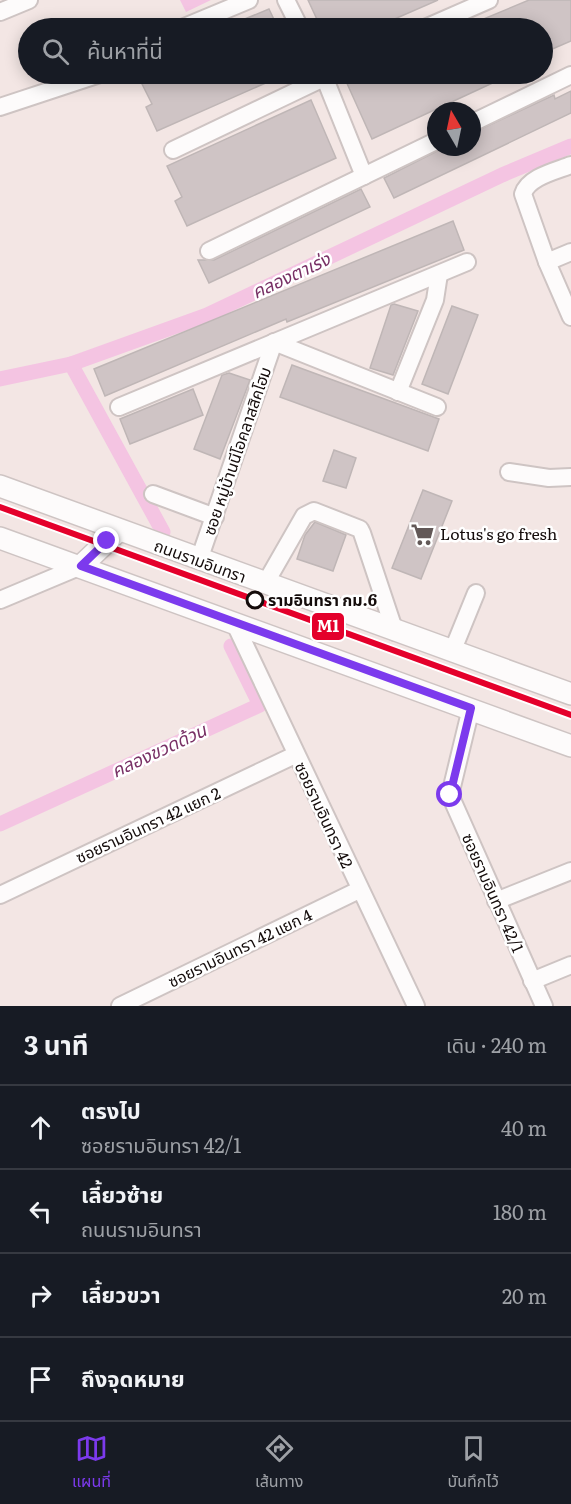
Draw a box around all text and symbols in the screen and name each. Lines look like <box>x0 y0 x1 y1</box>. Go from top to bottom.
search box <box>18 18 553 84</box>
text: ค้นหาที่นี่ <box>87 33 163 66</box>
icon: search <box>39 35 72 68</box>
north arrow <box>427 102 481 156</box>
water label: คลองตาเร่ง <box>247 244 335 305</box>
street label: ซอย หมู่บ้านนีโอคลาสสิคโฮม <box>196 363 276 538</box>
supermarket icon: Lotus's go fresh <box>409 521 435 547</box>
place label: Lotus's go fresh <box>440 521 558 545</box>
route end <box>93 527 119 553</box>
street label: ถนนรามอินทรา <box>151 532 250 588</box>
place label: รามอินทรา กม.6 <box>268 587 377 611</box>
marker: รามอินทรา กม.6 <box>246 591 264 609</box>
line badge: M1 <box>311 612 345 641</box>
text: M1 <box>317 613 340 637</box>
water label: คลองขวดด้วน <box>106 715 211 783</box>
street label: ซอยรามอินทรา 42 <box>290 757 360 872</box>
street label: ซอยรามอินทรา 42 แยก 2 <box>71 780 224 868</box>
route start <box>436 781 462 807</box>
street label: ซอยรามอินทรา 42/1 <box>457 829 531 956</box>
street label: ซอยรามอินทรา 42 แยก 4 <box>163 902 316 992</box>
text: 3 นาที <box>24 1024 89 1063</box>
text: เดิน · 240 m <box>446 1029 547 1059</box>
text: ตรงไป <box>81 1093 141 1126</box>
icon: ahead <box>24 1111 57 1144</box>
text: 40 m <box>501 1112 547 1142</box>
text: ซอยรามอินทรา 42/1 <box>81 1129 241 1159</box>
text: เลี้ยวซ้าย <box>81 1177 163 1210</box>
icon: left <box>24 1195 57 1228</box>
text: 180 m <box>493 1196 547 1226</box>
text: ถนนรามอินทรา <box>81 1213 202 1243</box>
text: เลี้ยวขวา <box>81 1277 161 1310</box>
icon: right <box>24 1279 57 1312</box>
text: 20 m <box>502 1280 547 1310</box>
text: ถึงจุดหมาย <box>81 1361 185 1394</box>
icon: arrive <box>24 1363 57 1396</box>
tab: แผนที่ <box>72 1432 111 1494</box>
tab: เส้นทาง <box>255 1432 303 1494</box>
tab: บันทึกไว้ <box>448 1432 499 1494</box>

